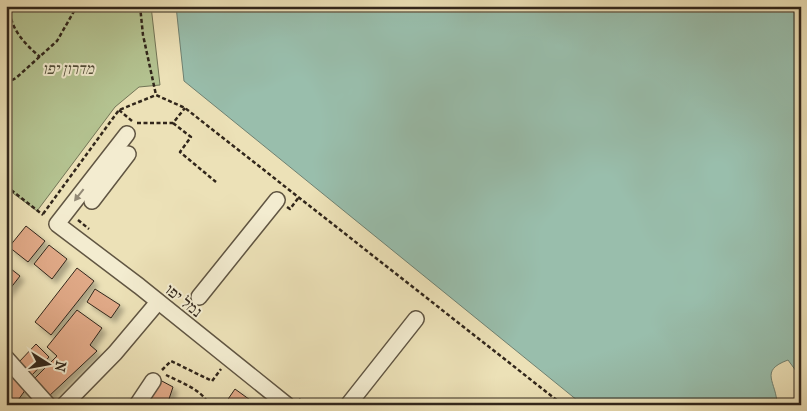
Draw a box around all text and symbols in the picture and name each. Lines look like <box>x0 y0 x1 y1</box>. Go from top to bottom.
park label: מדרון יפו <box>42 59 95 78</box>
one-way arrow <box>74 188 85 201</box>
street label: נמל יפו <box>161 280 206 321</box>
north arrow <box>22 338 72 388</box>
text: N <box>51 360 70 374</box>

